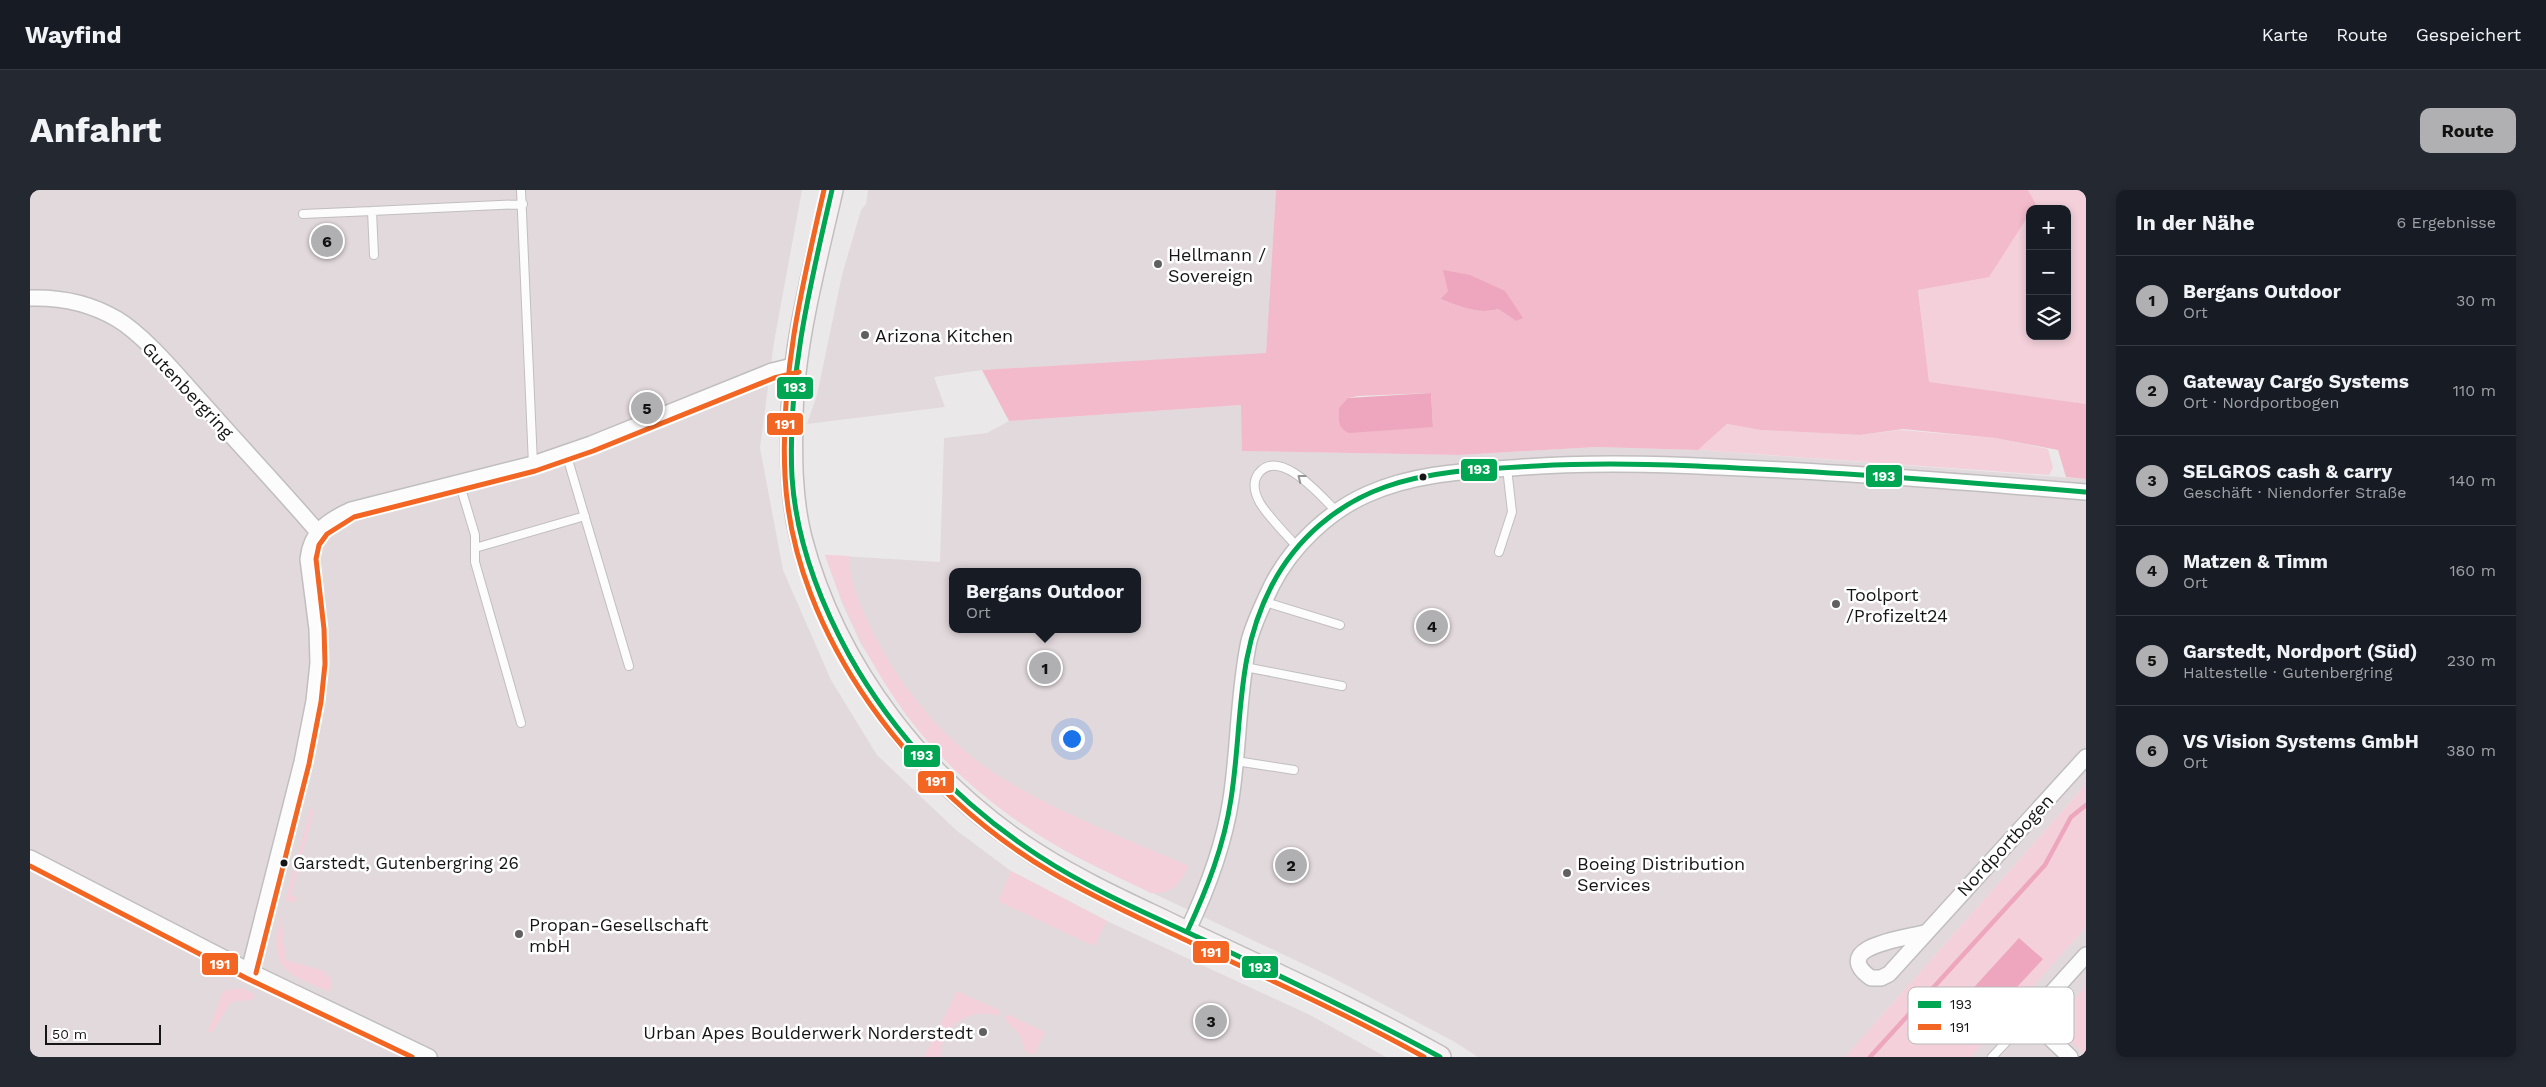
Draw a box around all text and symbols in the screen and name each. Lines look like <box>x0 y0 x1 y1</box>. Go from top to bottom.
text: Wayfind <box>25 21 121 49</box>
text: Karte <box>2262 24 2308 45</box>
text: Route <box>2336 24 2388 45</box>
text: Gespeichert <box>2416 24 2521 45</box>
button: Route <box>2420 108 2516 153</box>
text: Anfahrt <box>30 109 161 151</box>
map controls <box>2026 205 2071 340</box>
button: + <box>2026 205 2071 250</box>
text: In der Nähe <box>2136 210 2255 235</box>
text: 6 Ergebnisse <box>2396 213 2496 232</box>
pin: 6 <box>311 222 343 260</box>
place label: Hellmann / Sovereign <box>1168 244 1266 286</box>
button: − <box>2026 250 2071 295</box>
marker: Hellmann / Sovereign <box>1152 258 1164 270</box>
text: Bergans Outdoor <box>2183 280 2341 303</box>
text: 1 <box>2149 291 2155 310</box>
text: 30 m <box>2456 291 2496 310</box>
button: layers <box>2026 295 2071 340</box>
text: Ort <box>2183 303 2208 322</box>
place label: Arizona Kitchen <box>875 325 1013 346</box>
marker: Arizona Kitchen <box>859 329 871 341</box>
street label: Gutenbergring <box>138 337 238 443</box>
text: Gateway Cargo Systems <box>2183 370 2409 393</box>
line badge: 193 <box>776 376 814 400</box>
text: 193 <box>784 379 806 395</box>
text: 2 <box>2147 381 2157 400</box>
text: 110 m <box>2453 381 2496 400</box>
pin: 5 <box>631 389 663 427</box>
text: Ort · Nordportbogen <box>2183 393 2339 412</box>
line badge: 191 <box>766 412 804 436</box>
text: 191 <box>775 416 795 432</box>
line badge: 193 <box>1460 458 1498 482</box>
text: SELGROS cash & carry <box>2183 460 2392 483</box>
text: 193 <box>1468 461 1490 477</box>
line badge: 193 <box>1865 464 1903 488</box>
text: 193 <box>1873 468 1895 484</box>
text: 3 <box>2147 471 2157 490</box>
text: 140 m <box>2449 471 2496 490</box>
unlabelled marker <box>1418 472 1428 482</box>
one-way arrow <box>1297 475 1306 484</box>
text: Geschäft · Niendorfer Straße <box>2183 483 2406 502</box>
text: Matzen & Timm <box>2183 550 2328 573</box>
text: 4 <box>2147 561 2157 580</box>
text: 160 m <box>2449 561 2496 580</box>
popup <box>949 568 1141 633</box>
text: Ort <box>2183 573 2208 592</box>
text: Bergans Outdoor <box>966 580 1124 603</box>
place label: Toolport /Profizelt24 <box>1846 584 1948 626</box>
marker: Toolport /Profizelt24 <box>1830 598 1842 610</box>
text: Ort <box>966 603 991 622</box>
pin: 4 <box>1416 607 1448 645</box>
text: Garstedt, Nordport (Süd) <box>2183 640 2417 663</box>
pin: 1 <box>1029 649 1061 687</box>
text: 5 <box>2147 651 2157 670</box>
text: 230 m <box>2447 651 2496 670</box>
text: Haltestelle · Gutenbergring <box>2183 663 2393 682</box>
your location <box>1059 726 1085 752</box>
text: VS Vision Systems GmbH <box>2183 730 2419 753</box>
text: 6 <box>2147 741 2157 760</box>
text: 380 m <box>2446 741 2496 760</box>
line badge: 193 <box>903 744 941 768</box>
text: 193 <box>911 747 933 763</box>
text: Ort <box>2183 753 2208 772</box>
line badge: 191 <box>917 770 955 794</box>
text: 191 <box>926 773 946 789</box>
street label: Nordportbogen <box>1952 790 2058 900</box>
pin: 2 <box>1275 846 1307 884</box>
place label: Garstedt, Gutenbergring 26 <box>293 853 519 873</box>
place label: Boeing Distribution Services <box>1577 853 1745 895</box>
marker: Garstedt, Gutenbergring 26 <box>279 858 289 868</box>
marker: Boeing Distribution Services <box>1561 867 1573 879</box>
place label: Propan-Gesellschaft mbH <box>529 914 709 956</box>
marker: Propan-Gesellschaft mbH <box>513 928 525 940</box>
line badge: 191 <box>1192 940 1230 964</box>
text: 191 <box>1201 944 1221 960</box>
line badge: 191 <box>201 952 239 976</box>
line badge: 193 <box>1241 955 1279 979</box>
text: 191 <box>210 956 230 972</box>
text: 193 <box>1249 959 1271 975</box>
legend <box>1908 987 2074 1044</box>
text: 193 <box>1950 996 1972 1012</box>
pin: 3 <box>1195 1002 1227 1040</box>
text: 191 <box>1950 1019 1970 1035</box>
scale bar <box>45 1022 161 1045</box>
place label: Urban Apes Boulderwerk Norderstedt <box>643 1022 973 1043</box>
text: 50 m <box>52 1026 87 1042</box>
marker: Urban Apes Boulderwerk Norderstedt <box>977 1026 989 1038</box>

